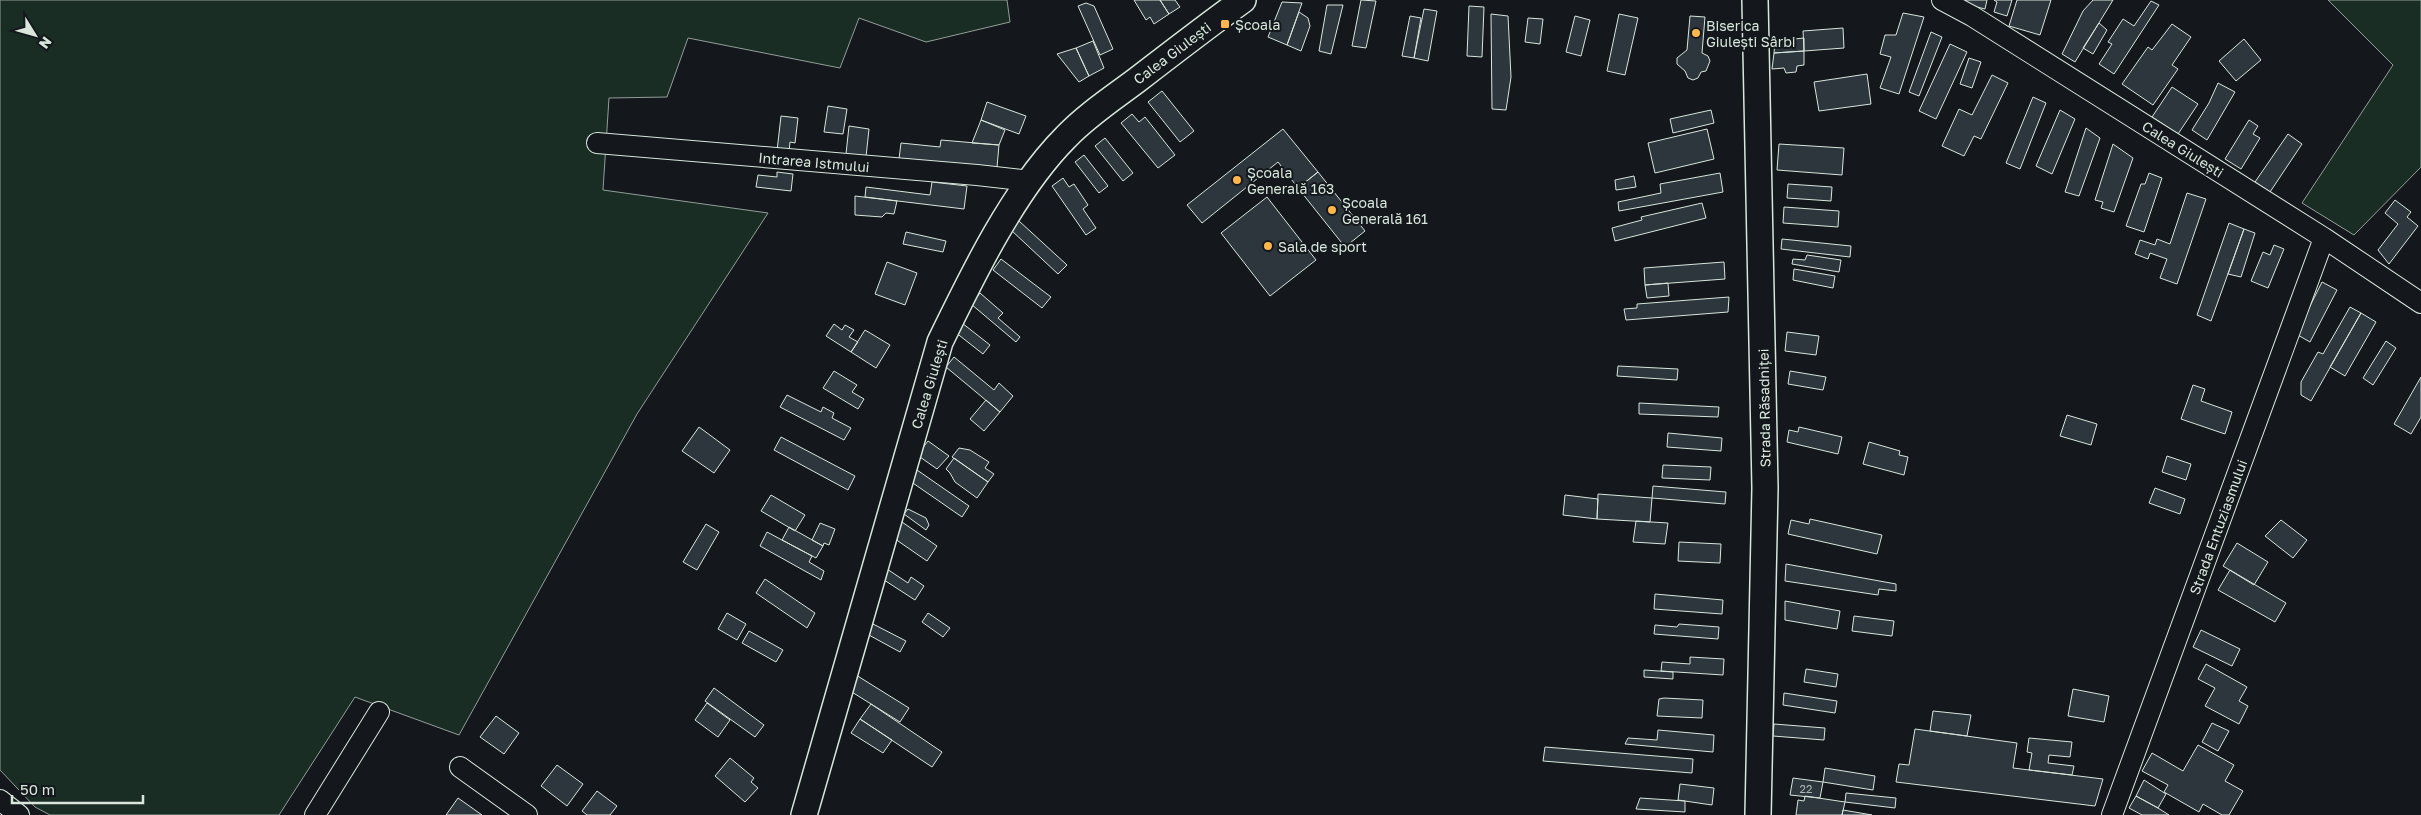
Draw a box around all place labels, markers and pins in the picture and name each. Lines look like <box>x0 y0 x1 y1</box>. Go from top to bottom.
place label: Școala <box>1235 16 1280 33</box>
place label: Biserica Giulești Sârbi <box>1706 17 1796 50</box>
marker: Școala <box>1219 18 1231 30</box>
marker: Biserica Giulești Sârbi <box>1690 27 1702 39</box>
place label: Școala Generală 163 <box>1247 164 1334 197</box>
marker: Școala Generală 163 <box>1231 174 1243 186</box>
place label: Școala Generală 161 <box>1342 194 1428 227</box>
marker: Școala Generală 161 <box>1326 204 1338 216</box>
place label: Sala de sport <box>1278 238 1367 255</box>
marker: Sala de sport <box>1262 240 1274 252</box>

